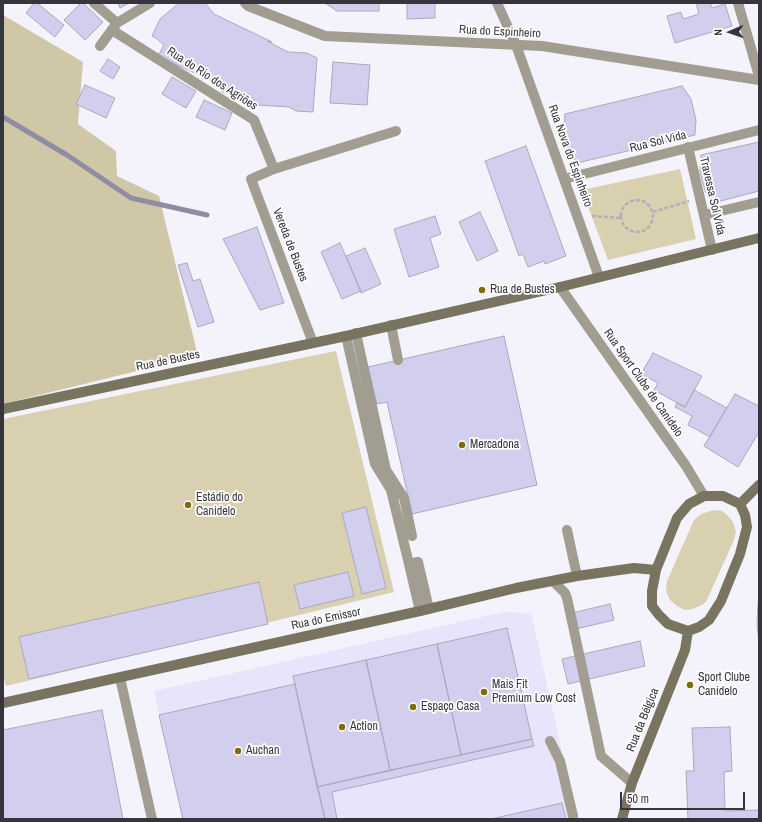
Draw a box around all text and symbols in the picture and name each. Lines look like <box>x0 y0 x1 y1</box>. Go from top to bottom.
north arrow <box>710 12 750 52</box>
street label: Rua do Espinheiro <box>459 23 541 41</box>
text: N <box>711 29 725 36</box>
street label: Rua do Rio dos Agriões <box>164 44 260 114</box>
street label: Rua Nova do Espinheiro <box>545 103 595 209</box>
street label: Rua Sol Vida <box>628 128 688 156</box>
street label: Travessa Sol Vida <box>696 155 728 237</box>
street label: Vereda de Bustes <box>269 206 311 284</box>
place label: Rua de Bustes <box>490 283 555 297</box>
marker: Rua de Bustes <box>477 285 487 295</box>
street label: Rua Sport Clube de Canidelo <box>600 326 686 440</box>
street label: Rua de Bustes <box>135 347 201 375</box>
place label: Mercadona <box>470 438 519 452</box>
marker: Mercadona <box>457 440 467 450</box>
place label: Estádio do Canidelo <box>196 491 243 519</box>
marker: Estádio do Canidelo <box>183 500 193 510</box>
street label: Rua do Emissor <box>290 605 362 633</box>
place label: Sport Clube Canidelo <box>698 671 750 699</box>
place label: Mais Fit Premium Low Cost <box>492 678 576 706</box>
marker: Sport Clube Canidelo <box>685 680 695 690</box>
street label: Rua da Bélgica <box>624 686 662 754</box>
marker: Mais Fit Premium Low Cost <box>479 687 489 697</box>
place label: Espaço Casa <box>421 700 480 714</box>
marker: Espaço Casa <box>408 702 418 712</box>
place label: Action <box>350 720 378 734</box>
marker: Action <box>337 722 347 732</box>
place label: Auchan <box>246 744 279 758</box>
marker: Auchan <box>233 746 243 756</box>
scale bar <box>622 784 747 810</box>
text: 50 m <box>627 791 649 807</box>

